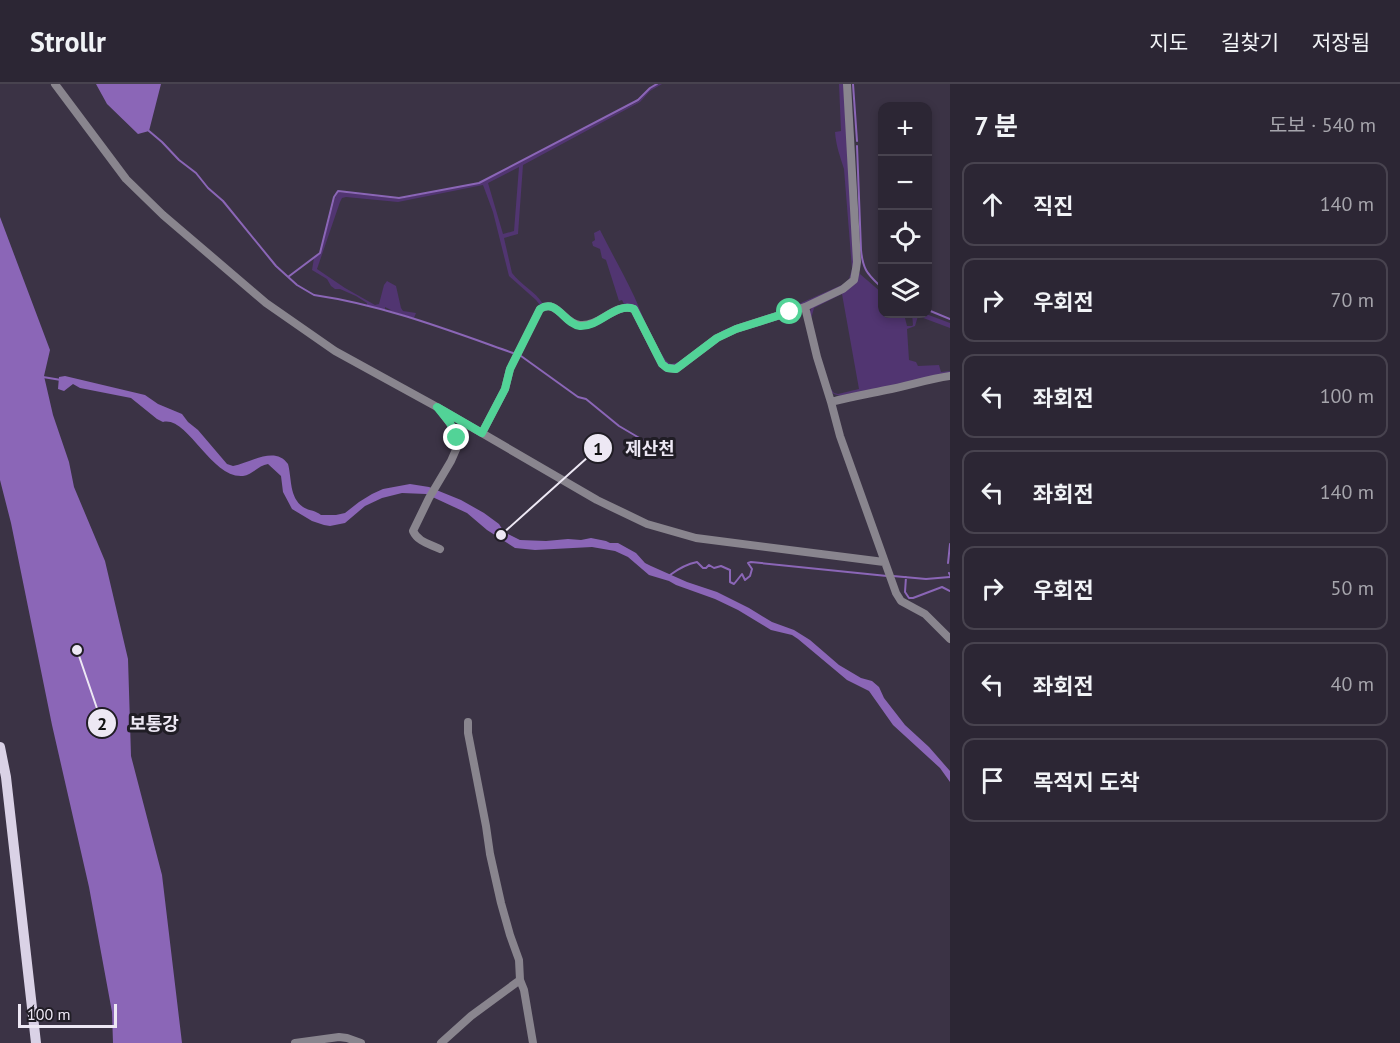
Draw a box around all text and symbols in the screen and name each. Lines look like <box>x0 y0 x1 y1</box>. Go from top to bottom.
text: Strollr <box>30 23 106 60</box>
text: 지도 <box>1149 29 1188 56</box>
text: 길찾기 <box>1221 29 1279 56</box>
text: 저장됨 <box>1312 29 1370 56</box>
map controls <box>878 102 932 318</box>
button: + <box>878 102 932 156</box>
text: 7 분 <box>974 109 1018 142</box>
text: 도보 · 540 m <box>1269 112 1376 138</box>
button: − <box>878 156 932 210</box>
icon: ahead <box>976 188 1009 221</box>
text: 140 m <box>1320 191 1374 217</box>
text: 직진 <box>1033 192 1073 220</box>
button: locate <box>878 210 932 264</box>
button: layers <box>878 264 932 318</box>
icon: right <box>976 284 1009 317</box>
text: 70 m <box>1331 287 1374 313</box>
text: 우회전 <box>1033 288 1094 316</box>
route start <box>776 298 802 324</box>
icon: left <box>976 380 1009 413</box>
text: 100 m <box>1320 383 1374 409</box>
text: 좌회전 <box>1033 384 1094 412</box>
route end <box>443 424 469 450</box>
callout: 제산천 <box>583 430 687 466</box>
text: 1 <box>593 437 603 460</box>
text: 제산천 <box>625 437 675 460</box>
icon: left <box>976 476 1009 509</box>
text: 140 m <box>1320 479 1374 505</box>
text: 좌회전 <box>1033 480 1094 508</box>
icon: right <box>976 572 1009 605</box>
text: 50 m <box>1331 575 1374 601</box>
text: 우회전 <box>1033 576 1094 604</box>
icon: left <box>976 668 1009 701</box>
text: 40 m <box>1331 671 1374 697</box>
text: 좌회전 <box>1033 672 1094 700</box>
callout: 보통강 <box>87 705 191 741</box>
text: 2 <box>97 712 107 735</box>
text: 보통강 <box>129 712 179 735</box>
icon: arrive <box>976 764 1009 797</box>
text: 목적지 도착 <box>1033 768 1140 796</box>
scale bar <box>18 1001 117 1028</box>
text: 100 m <box>27 1004 70 1024</box>

